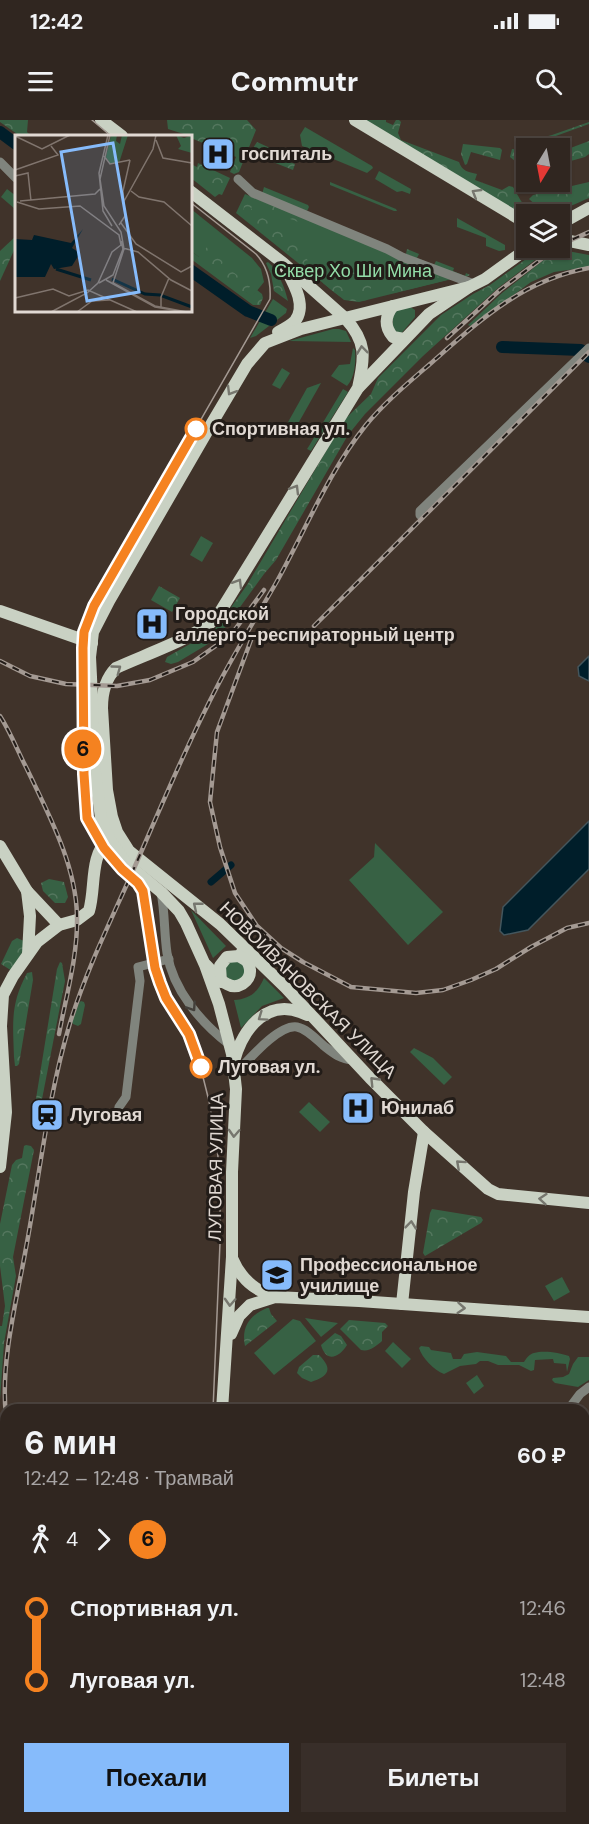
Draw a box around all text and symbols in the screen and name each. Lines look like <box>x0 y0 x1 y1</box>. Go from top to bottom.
text: 12:42 <box>30 7 83 36</box>
text: Commutr <box>231 64 358 99</box>
icon: menu <box>24 65 57 98</box>
icon: search <box>532 65 565 98</box>
inset map <box>15 135 192 312</box>
hospital icon: госпиталь <box>200 136 236 172</box>
north arrow <box>516 138 570 192</box>
map controls <box>516 138 570 258</box>
place label: госпиталь <box>241 142 332 166</box>
one-way arrow <box>472 188 483 200</box>
button: layers <box>516 204 570 258</box>
park label: Сквер Хо Ши Мина <box>274 259 433 283</box>
one-way arrow <box>356 346 369 355</box>
one-way arrow <box>227 385 239 395</box>
place label: Спортивная ул. <box>212 417 350 441</box>
marker: Спортивная ул. <box>185 418 207 440</box>
one-way arrow <box>288 485 300 495</box>
one-way arrow <box>231 579 243 589</box>
place label: Городской аллерго-респираторный центр <box>175 602 455 647</box>
hospital icon: Городской аллерго-респираторный центр <box>134 606 170 642</box>
one-way arrow <box>111 665 122 676</box>
line badge: 6 <box>64 730 103 768</box>
text: 6 <box>76 735 90 763</box>
street label: НОВОИВАНОВСКАЯ УЛИЦА <box>214 896 402 1084</box>
one-way arrow <box>193 902 204 913</box>
one-way arrow <box>185 1000 196 1011</box>
one-way arrow <box>257 1010 268 1021</box>
place label: Луговая ул. <box>218 1055 320 1079</box>
marker: Луговая ул. <box>190 1056 212 1078</box>
one-way arrow <box>370 1078 381 1089</box>
hospital icon: Юнилаб <box>340 1090 376 1126</box>
street label: ЛУГОВАЯ УЛИЦА <box>203 1093 229 1241</box>
place label: Юнилаб <box>381 1096 454 1120</box>
station icon: Луговая <box>29 1097 65 1133</box>
place label: Луговая <box>70 1103 142 1127</box>
one-way arrow <box>228 1129 241 1138</box>
one-way arrow <box>456 1160 467 1171</box>
one-way arrow <box>539 1193 548 1206</box>
one-way arrow <box>404 1220 417 1229</box>
place label: Профессиональное училище <box>300 1253 478 1298</box>
school or university icon: Профессиональное училище <box>259 1257 295 1293</box>
one-way arrow <box>223 1298 236 1307</box>
one-way arrow <box>456 1301 465 1314</box>
text: 6 мин <box>24 1421 117 1464</box>
text: 60 ₽ <box>517 1441 566 1470</box>
text: 12:42 – 12:48 · Трамвай <box>24 1465 234 1491</box>
icon: walk <box>24 1523 57 1556</box>
icon: forward <box>87 1523 120 1556</box>
text: 6 <box>141 1525 154 1553</box>
text: 4 <box>66 1526 78 1552</box>
text: Спортивная ул. <box>70 1594 239 1623</box>
text: 12:46 <box>520 1595 566 1621</box>
text: Луговая ул. <box>70 1666 195 1695</box>
text: 12:48 <box>520 1667 566 1693</box>
button: Поехали <box>24 1743 289 1812</box>
button: Билеты <box>301 1743 566 1812</box>

